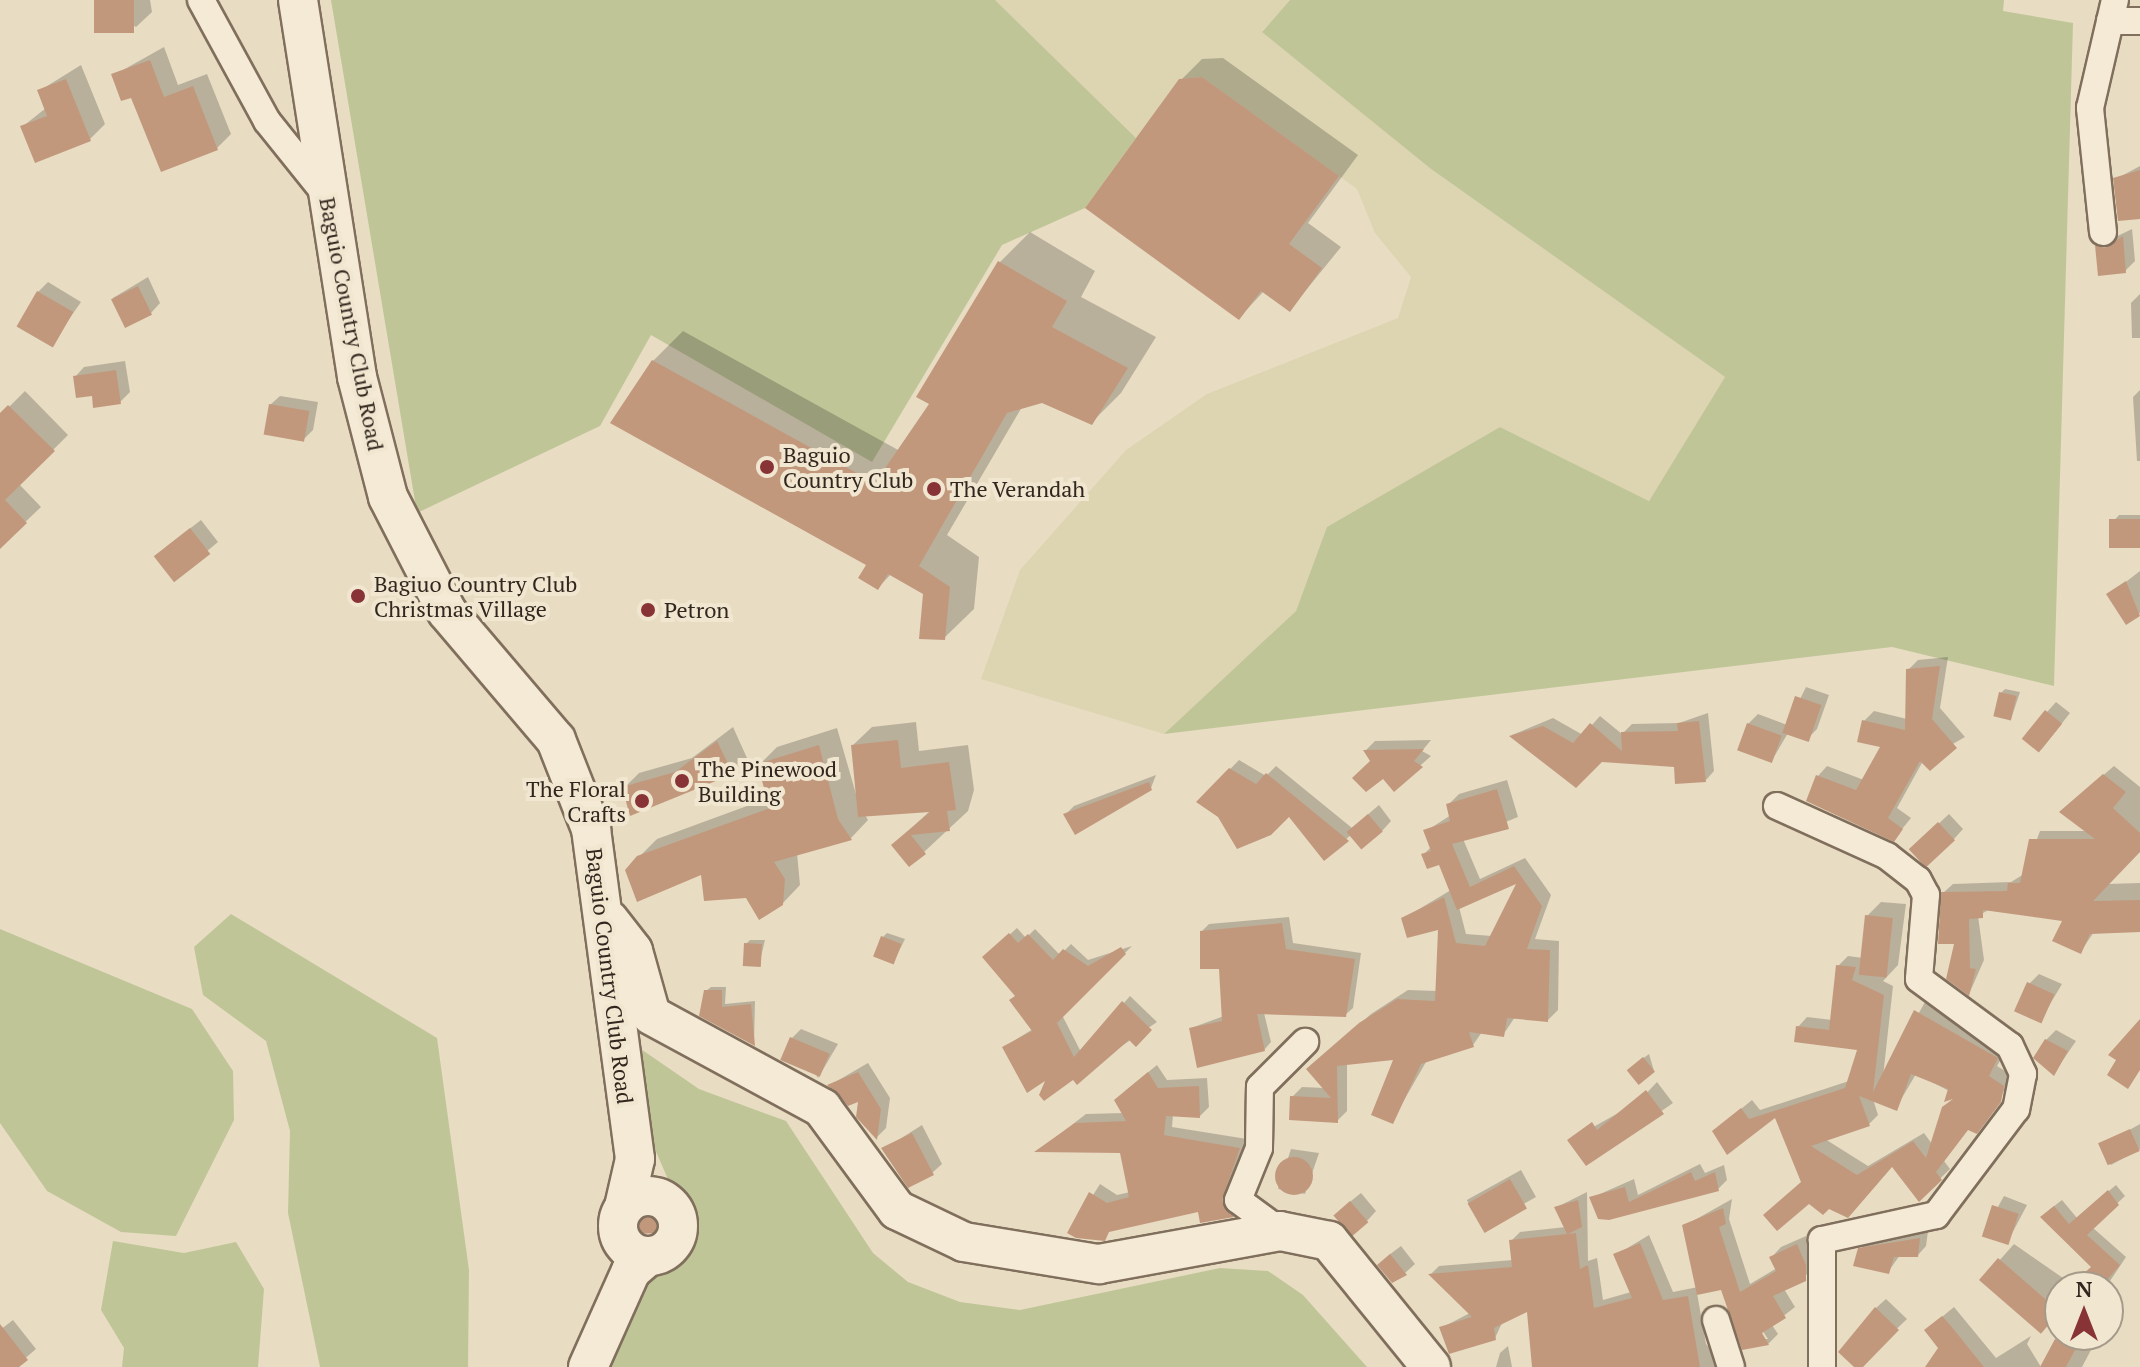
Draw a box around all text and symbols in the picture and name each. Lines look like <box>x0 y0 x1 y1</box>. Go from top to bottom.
street label: Baguio Country Club Road <box>314 195 390 453</box>
place label: Baguio Country Club <box>783 441 913 492</box>
marker: Baguio Country Club <box>758 458 776 476</box>
place label: The Verandah <box>950 476 1086 502</box>
marker: The Verandah <box>925 480 943 498</box>
place label: Bagiuo Country Club Christmas Village <box>374 570 577 622</box>
marker: Bagiuo Country Club Christmas Village <box>349 587 367 605</box>
place label: Petron <box>664 597 729 623</box>
marker: Petron <box>639 601 657 619</box>
place label: The Pinewood Building <box>698 755 837 806</box>
marker: The Pinewood Building <box>673 772 691 790</box>
place label: The Floral Crafts <box>526 775 626 826</box>
marker: The Floral Crafts <box>633 792 651 810</box>
street label: Baguio Country Club Road <box>581 846 639 1106</box>
north arrow <box>2044 1271 2124 1351</box>
text: N <box>2076 1274 2092 1303</box>

